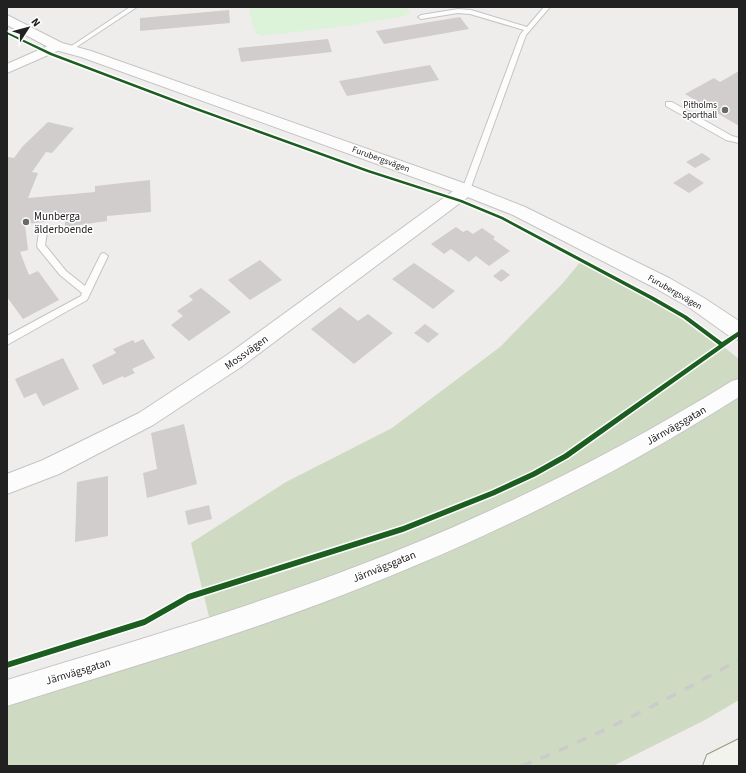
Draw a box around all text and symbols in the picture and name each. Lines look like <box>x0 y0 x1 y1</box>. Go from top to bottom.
north arrow <box>8 8 48 48</box>
text: N <box>27 15 44 30</box>
place label: Pitholms Sporthall <box>682 99 717 122</box>
marker: Pitholms Sporthall <box>720 105 730 115</box>
street label: Furubergsvägen <box>350 143 411 176</box>
place label: Munberga älderboende <box>34 209 93 237</box>
marker: Munberga älderboende <box>21 217 31 227</box>
street label: Furubergsvägen <box>645 272 704 313</box>
street label: Mossvägen <box>221 331 271 373</box>
street label: Järnvägsgatan <box>643 402 709 449</box>
street label: Järnvägsgatan <box>350 547 418 586</box>
street label: Järnvägsgatan <box>44 654 112 688</box>

